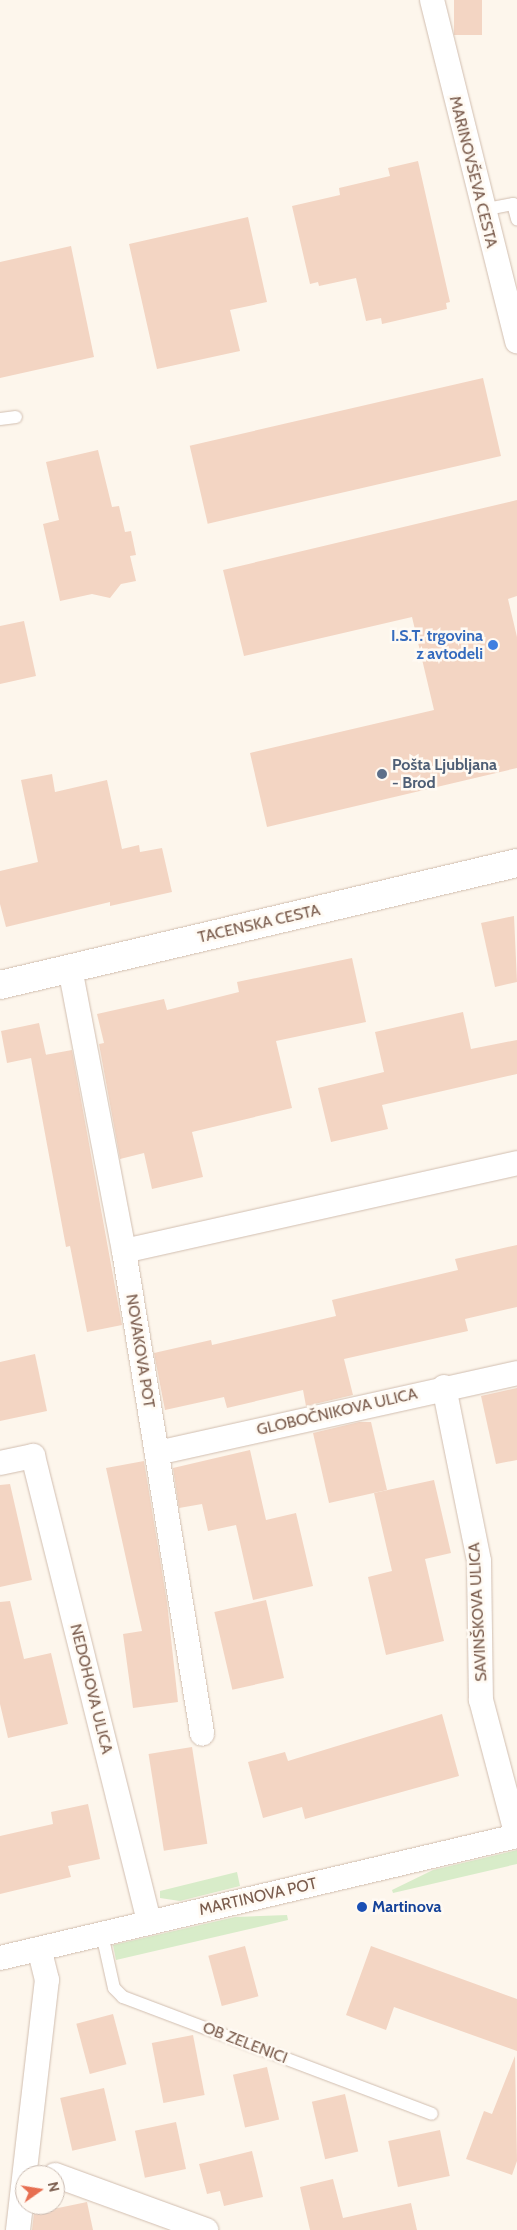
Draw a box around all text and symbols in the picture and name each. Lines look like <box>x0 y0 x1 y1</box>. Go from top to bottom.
street label: MARINOVŠEVA CESTA <box>445 94 501 250</box>
place label: I.S.T. trgovina z avtodeli <box>391 626 483 664</box>
marker: I.S.T. trgovina z avtodeli <box>487 639 499 651</box>
place label: Pošta Ljubljana - Brod <box>392 755 497 793</box>
marker: Pošta Ljubljana - Brod <box>376 768 388 780</box>
street label: TACENSKA CESTA <box>196 901 322 947</box>
street label: NOVAKOVA POT <box>122 1293 158 1409</box>
street label: GLOBOČNIKOVA ULICA <box>255 1384 419 1440</box>
street label: SAVINŠKOVA ULICA <box>465 1542 491 1682</box>
street label: NEDOHOVA ULICA <box>66 1622 116 1756</box>
street label: MARTINOVA POT <box>197 1874 319 1920</box>
place label: Martinova <box>372 1897 441 1917</box>
marker: Martinova <box>356 1901 368 1913</box>
street label: OB ZELENICI <box>200 2018 290 2068</box>
north arrow <box>15 2165 65 2215</box>
text: N <box>44 2180 64 2194</box>

